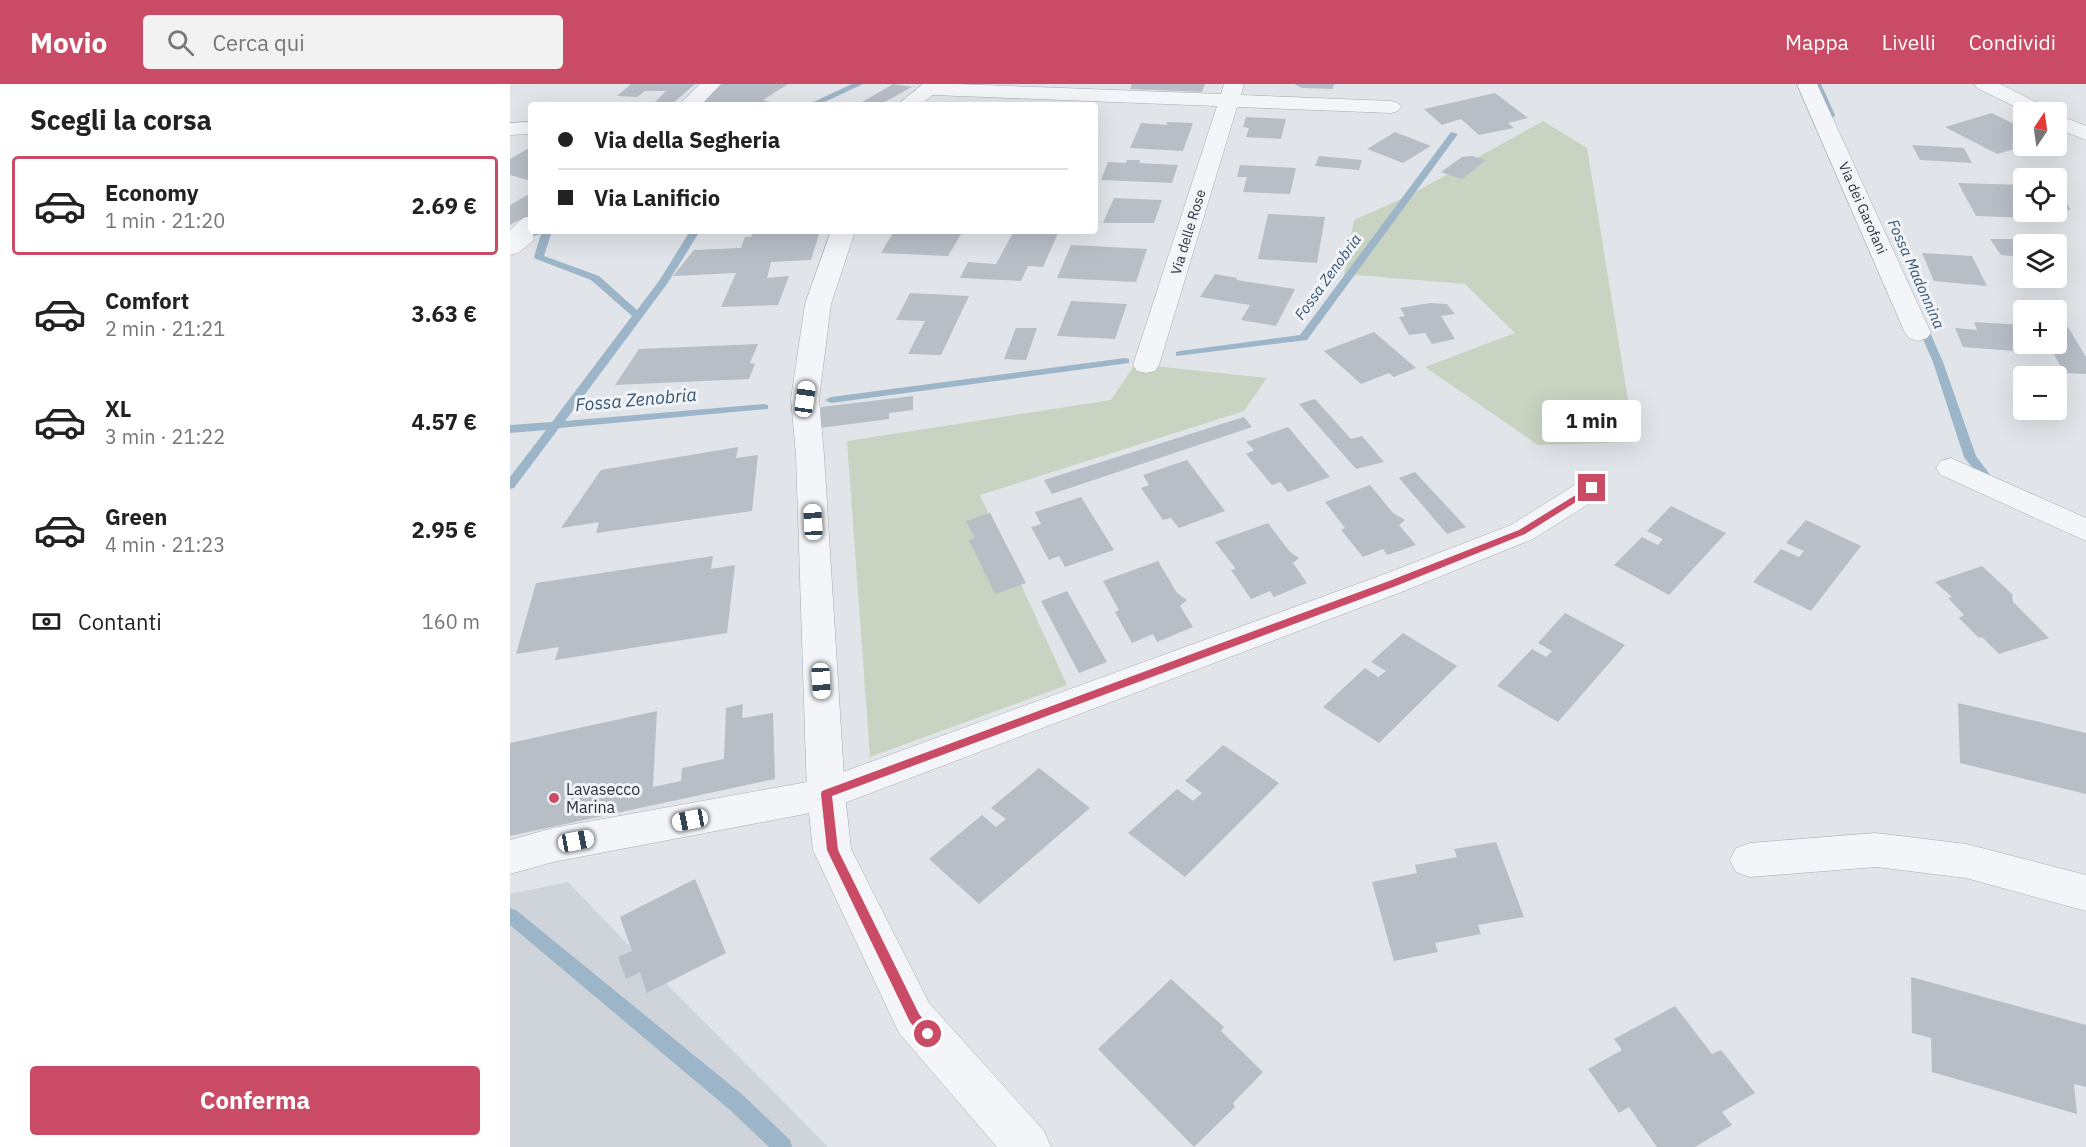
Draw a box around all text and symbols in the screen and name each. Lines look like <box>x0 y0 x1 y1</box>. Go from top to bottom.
search box <box>143 15 563 69</box>
text: Movio <box>30 24 107 61</box>
icon: search <box>164 26 197 59</box>
text: Cerca qui <box>212 28 305 57</box>
text: Mappa <box>1785 28 1849 56</box>
text: Livelli <box>1882 28 1936 56</box>
text: Condividi <box>1969 28 2056 56</box>
text: Scegli la corsa <box>30 102 212 137</box>
north arrow <box>2013 102 2067 156</box>
map controls <box>2013 102 2067 420</box>
text: Via della Segheria <box>594 125 780 154</box>
street label: Via dei Garofani <box>1835 159 1891 257</box>
button: locate <box>2013 168 2067 222</box>
text: Economy <box>105 178 199 207</box>
icon: car <box>33 179 87 233</box>
text: Via Lanificio <box>594 183 720 212</box>
street label: Via delle Rose <box>1166 187 1210 277</box>
text: 2.69 € <box>412 191 477 220</box>
text: 1 min · 21:20 <box>105 207 225 234</box>
water label: Fossa Madonnina <box>1884 216 1949 332</box>
water label: Fossa Zenobria <box>1290 230 1365 323</box>
button: layers <box>2013 234 2067 288</box>
text: Comfort <box>105 286 189 315</box>
icon: car <box>33 287 87 341</box>
text: 3.63 € <box>412 299 477 328</box>
button: + <box>2013 300 2067 354</box>
text: 2 min · 21:21 <box>105 315 225 342</box>
button: − <box>2013 366 2067 420</box>
car <box>794 380 816 418</box>
water label: Fossa Zenobria <box>574 383 698 416</box>
text: XL <box>105 394 131 423</box>
icon: car <box>33 395 87 449</box>
callout: 1 min <box>1542 401 1642 443</box>
text: 4.57 € <box>412 407 477 436</box>
text: 1 min <box>1565 407 1618 434</box>
text: 3 min · 21:22 <box>105 423 225 450</box>
route end <box>1578 474 1605 501</box>
text: Green <box>105 502 167 531</box>
icon: car <box>33 503 87 557</box>
car <box>803 504 823 540</box>
text: 2.95 € <box>412 515 477 544</box>
text: 4 min · 21:23 <box>105 531 225 558</box>
icon: cash <box>30 605 63 638</box>
text: Contanti <box>78 607 162 636</box>
text: 160 m <box>422 608 480 635</box>
car <box>811 663 831 699</box>
place label: Lavasecco Marina <box>566 779 640 817</box>
marker: Lavasecco Marina <box>547 791 561 805</box>
car <box>671 808 709 832</box>
car <box>557 829 595 853</box>
route start <box>914 1020 941 1047</box>
button: Conferma <box>30 1066 480 1135</box>

